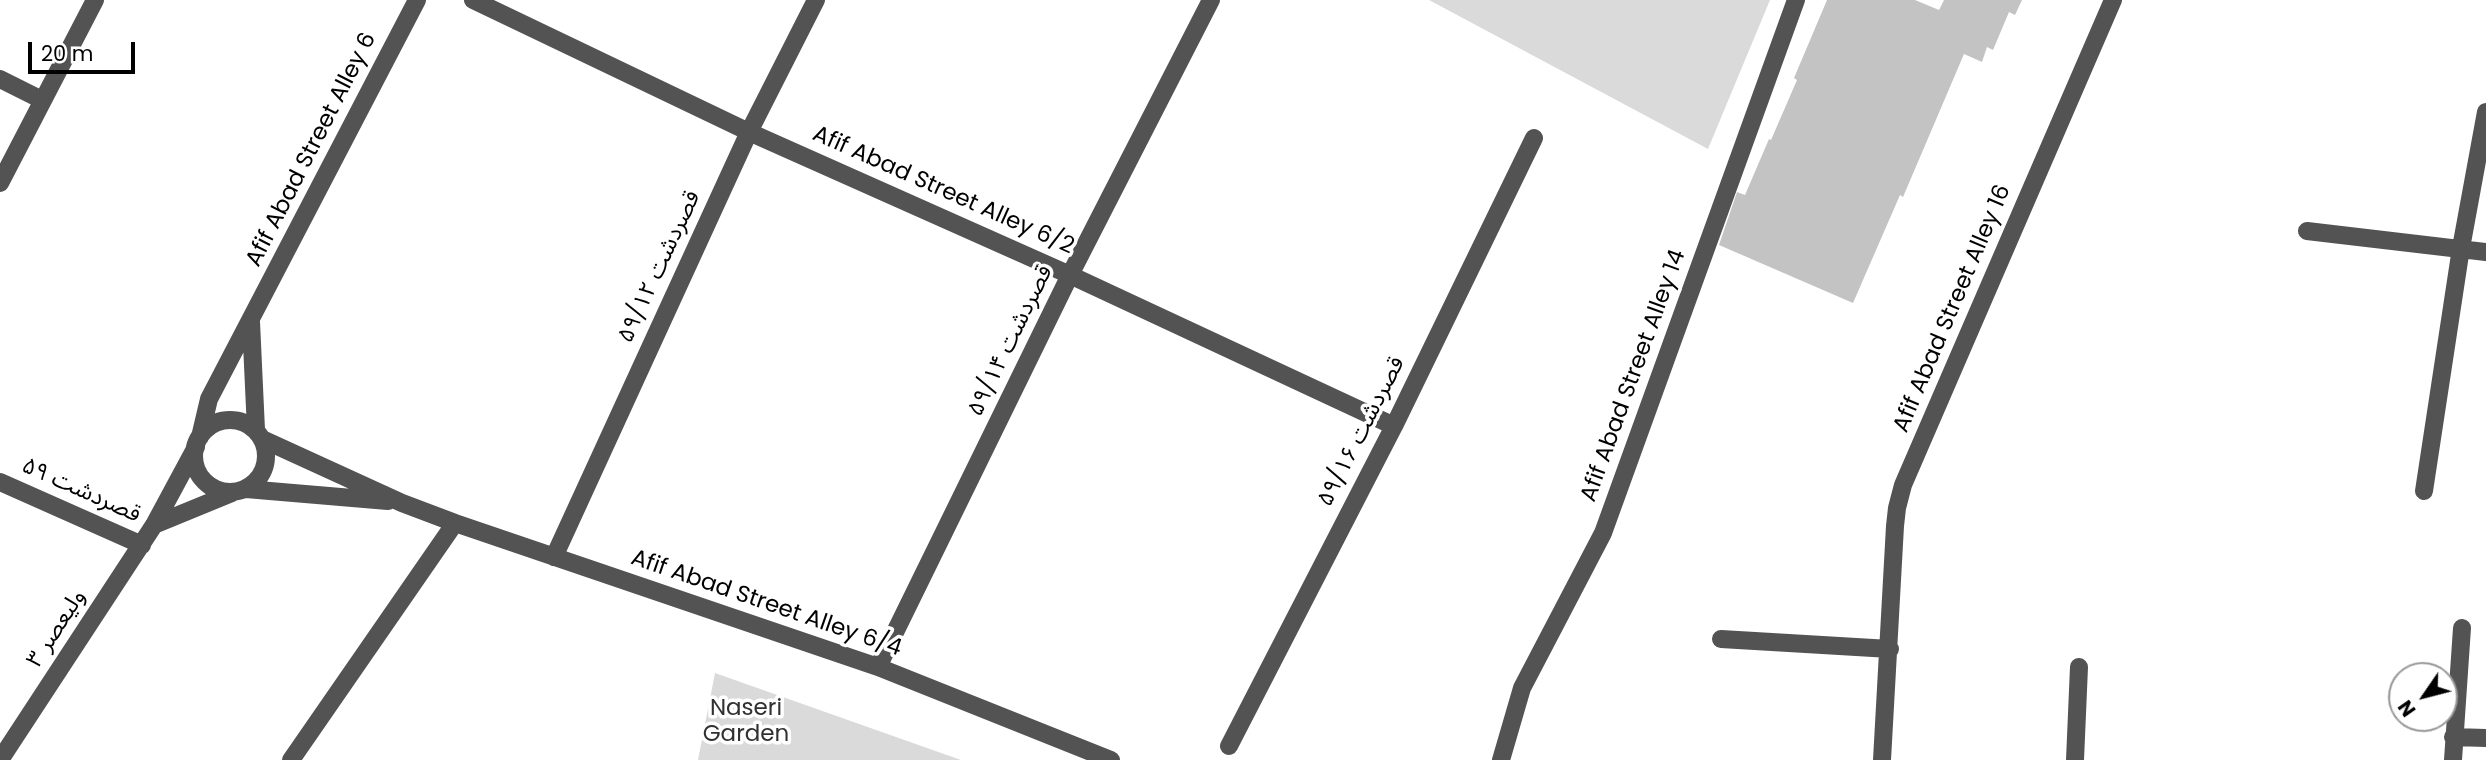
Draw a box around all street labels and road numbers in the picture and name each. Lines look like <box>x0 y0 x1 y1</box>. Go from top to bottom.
street label: Afif Abad Street Alley 6 <box>241 28 383 272</box>
street label: Afif Abad Street Alley 6/2 <box>808 121 1078 261</box>
street label: Afif Abad Street Alley 16 <box>1888 181 2018 437</box>
street label: ۵۹/۱۲ قصردشت <box>613 187 707 347</box>
street label: Afif Abad Street Alley 14 <box>1576 246 1692 506</box>
street label: ۵۹/۱۴ قصردشت <box>963 261 1059 421</box>
street label: ۵۹/۱۶ قصردشت <box>1312 353 1412 511</box>
street label: ۵۹ قصردشت <box>17 453 145 529</box>
street label: Afif Abad Street Alley 6/4 <box>627 545 905 663</box>
street label: ۳ ولیعصر <box>22 585 92 673</box>

